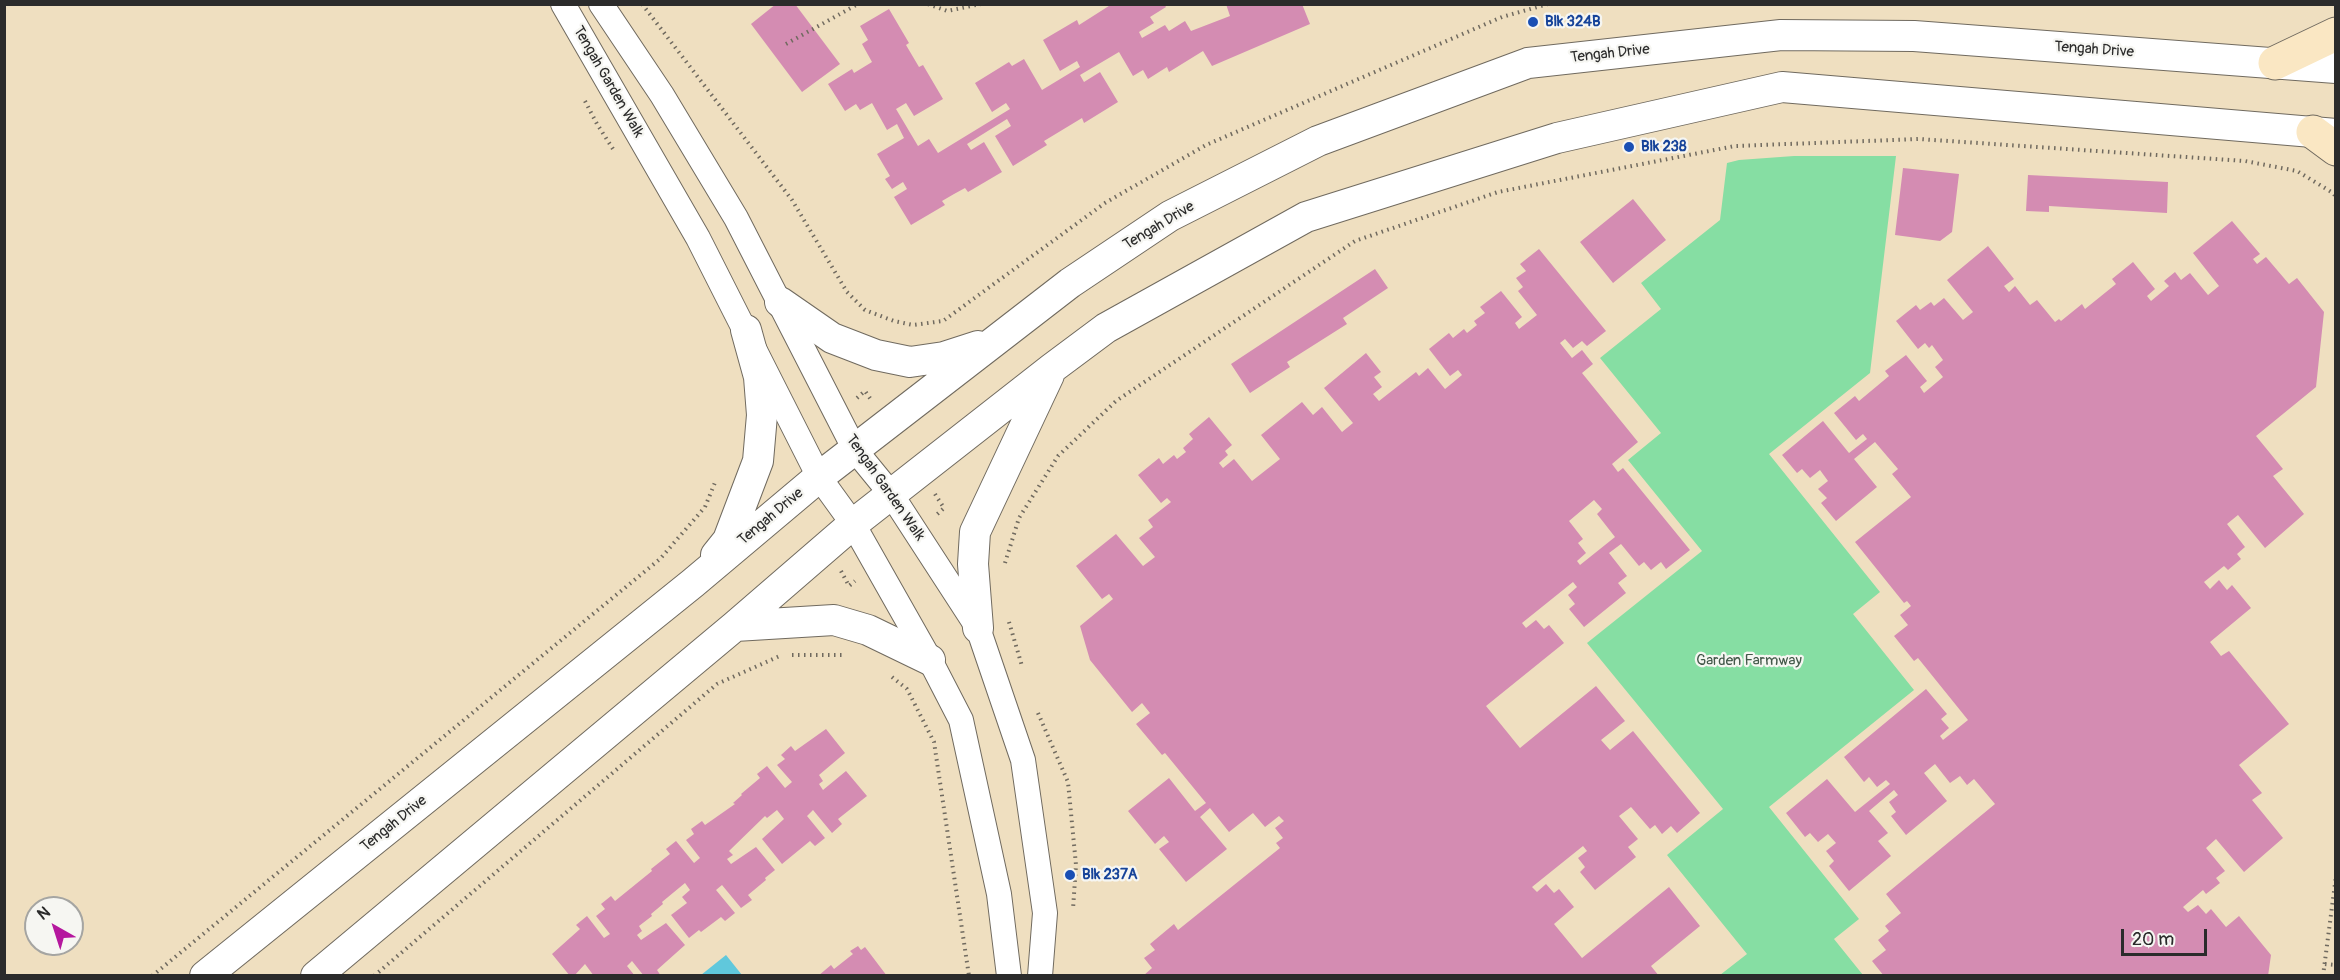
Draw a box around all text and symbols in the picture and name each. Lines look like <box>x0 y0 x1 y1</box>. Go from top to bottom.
place label: Blk 324B <box>1545 13 1601 31</box>
marker: Blk 324B <box>1526 15 1540 29</box>
street label: Tengah Garden Walk <box>569 23 647 141</box>
street label: Tengah Drive <box>2054 38 2134 62</box>
street label: Tengah Drive <box>1569 41 1651 67</box>
place label: Blk 238 <box>1641 138 1686 156</box>
marker: Blk 238 <box>1622 140 1636 154</box>
street label: Tengah Drive <box>1120 198 1198 254</box>
street label: Tengah Garden Walk <box>842 431 928 545</box>
street label: Tengah Drive <box>735 484 807 550</box>
park label: Garden Farmway <box>1696 652 1802 670</box>
street label: Tengah Drive <box>357 792 431 856</box>
place label: Blk 237A <box>1082 866 1138 884</box>
marker: Blk 237A <box>1063 868 1077 882</box>
north arrow <box>24 896 84 956</box>
text: N <box>33 902 54 925</box>
scale bar <box>2124 917 2210 955</box>
text: 20 m <box>2132 928 2174 951</box>

